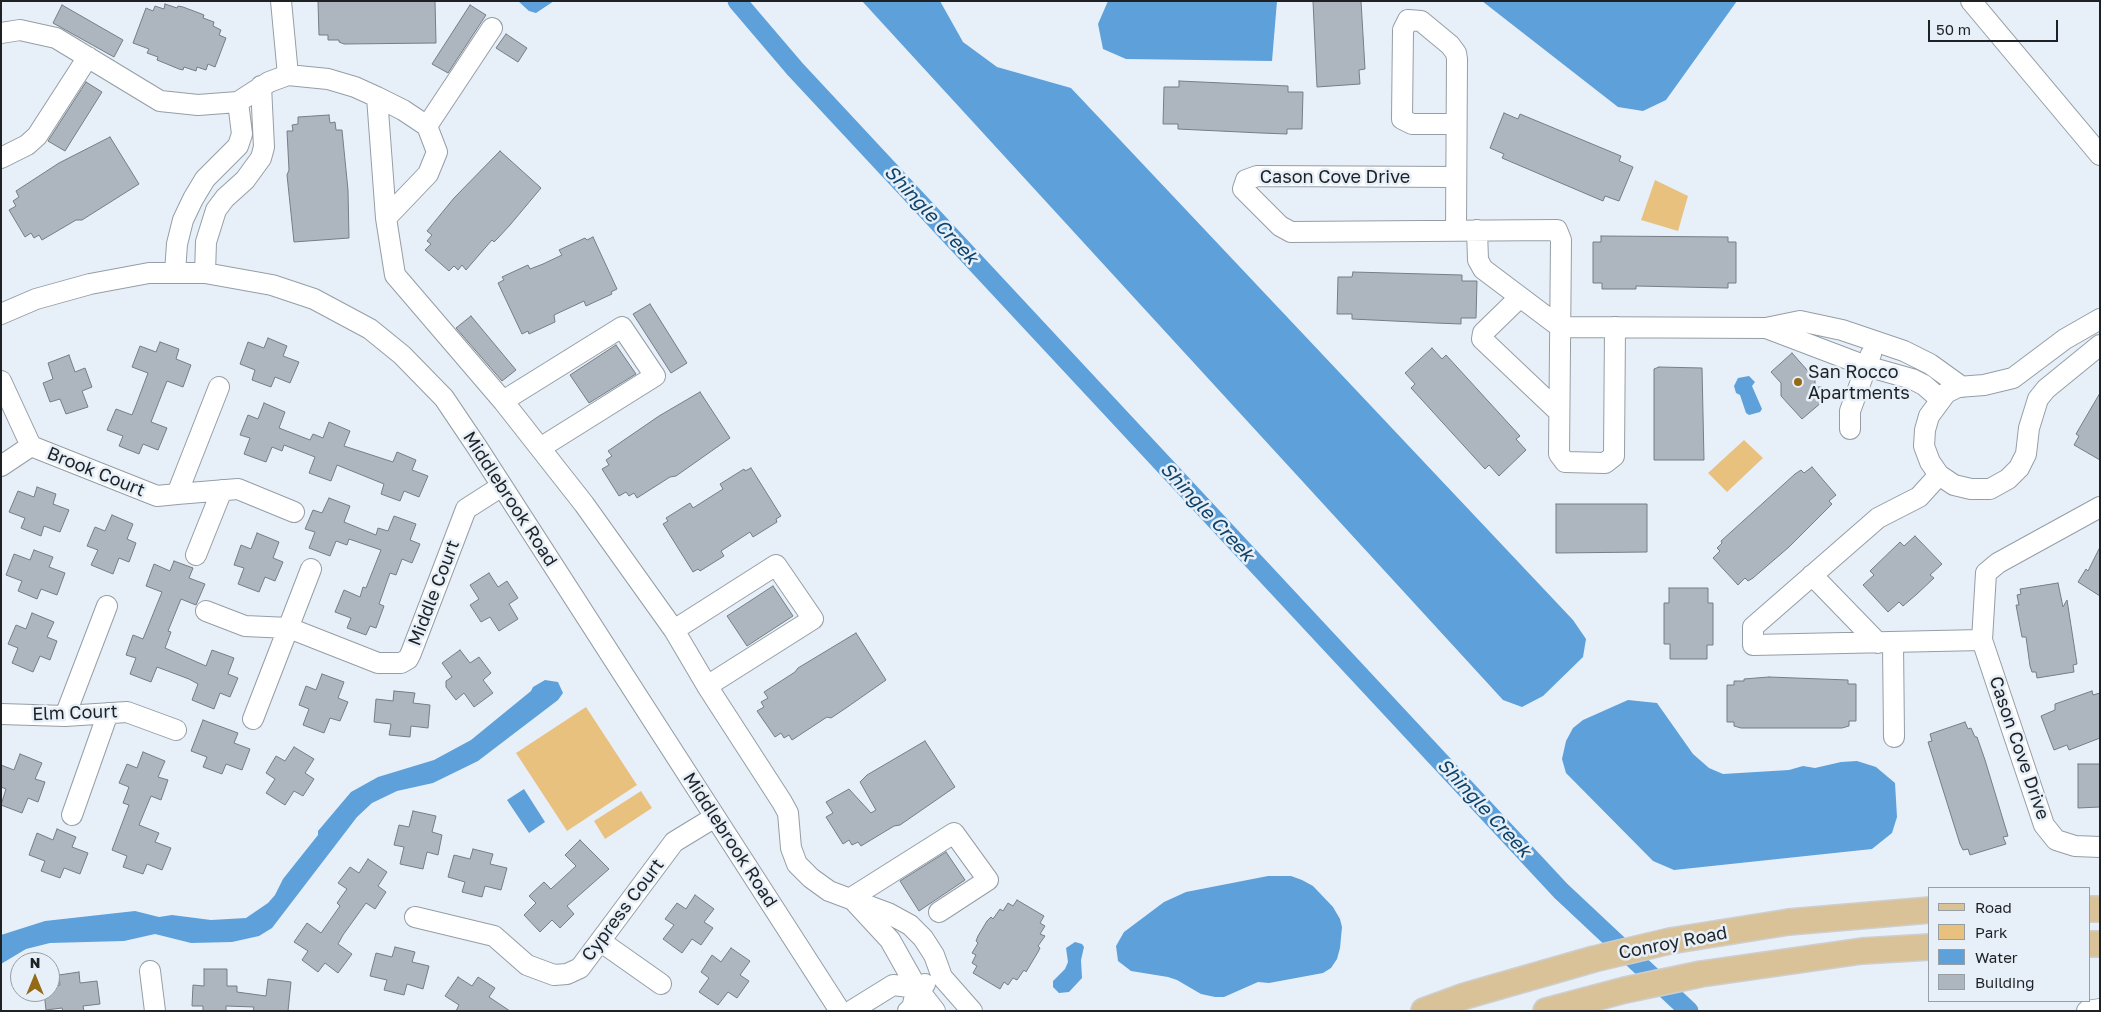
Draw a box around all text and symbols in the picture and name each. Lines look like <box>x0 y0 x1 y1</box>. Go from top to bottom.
scale bar <box>1931 10 2061 42</box>
text: 50 m <box>1936 20 1971 38</box>
water label: Shingle Creek <box>879 161 983 269</box>
street label: Cason Cove Drive <box>1260 166 1410 188</box>
place label: San Rocco Apartments <box>1808 361 1910 404</box>
marker: San Rocco Apartments <box>1792 376 1804 388</box>
street label: Middlebrook Road <box>458 427 562 571</box>
street label: Brook Court <box>44 443 148 501</box>
water label: Shingle Creek <box>1155 458 1259 566</box>
street label: Middle Court <box>404 537 464 649</box>
street label: Cason Cove Drive <box>1984 673 2054 823</box>
street label: Elm Court <box>32 701 118 725</box>
water label: Shingle Creek <box>1432 754 1536 862</box>
street label: Middlebrook Road <box>678 768 782 912</box>
street label: Cypress Court <box>577 854 669 966</box>
legend <box>1928 887 2091 1002</box>
text: Road <box>1975 898 2012 916</box>
street label: Conroy Road <box>1617 922 1729 964</box>
text: Park <box>1975 923 2007 941</box>
text: Water <box>1975 948 2018 966</box>
north arrow <box>10 952 60 1002</box>
text: N <box>30 954 40 971</box>
text: Building <box>1975 973 2035 991</box>

